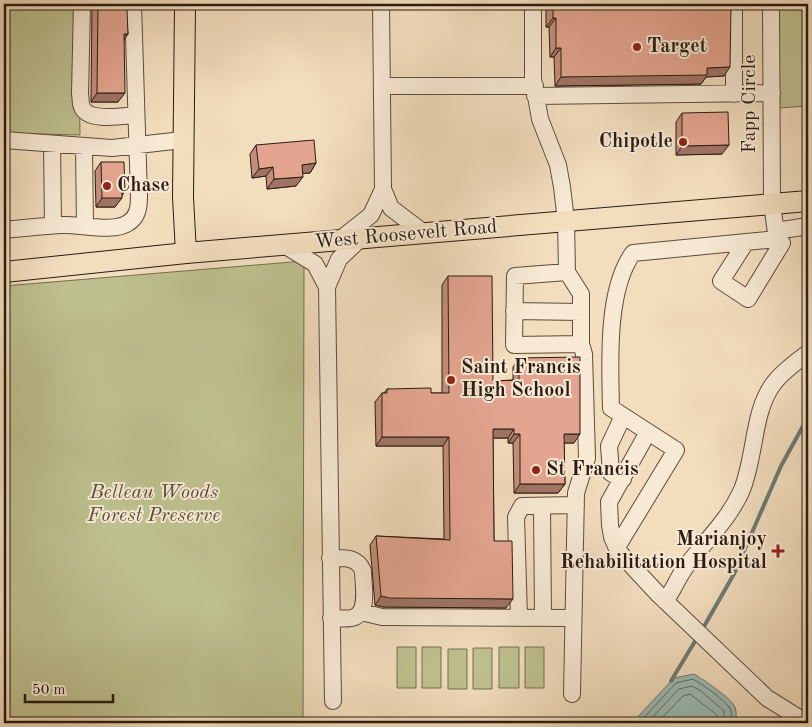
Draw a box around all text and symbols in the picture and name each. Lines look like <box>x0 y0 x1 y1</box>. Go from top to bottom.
place label: Target <box>647 37 707 57</box>
marker: Target <box>631 41 643 53</box>
street label: Fapp Circle <box>740 55 760 153</box>
place label: Chipotle <box>599 132 673 152</box>
marker: Chipotle <box>677 136 689 148</box>
place label: Chase <box>117 176 170 196</box>
marker: Chase <box>101 180 113 192</box>
street label: West Roosevelt Road <box>314 217 498 253</box>
place label: Saint Francis High School <box>461 358 581 401</box>
marker: Saint Francis High School <box>445 374 457 386</box>
place label: St Francis <box>546 460 639 480</box>
marker: St Francis <box>530 464 542 476</box>
park label: Belleau Woods Forest Preserve <box>87 483 220 526</box>
place label: Marianjoy Rehabilitation Hospital <box>560 530 767 573</box>
marker: Marianjoy Rehabilitation Hospital <box>771 544 785 558</box>
scale bar <box>25 672 112 704</box>
text: 50 m <box>32 683 66 698</box>

